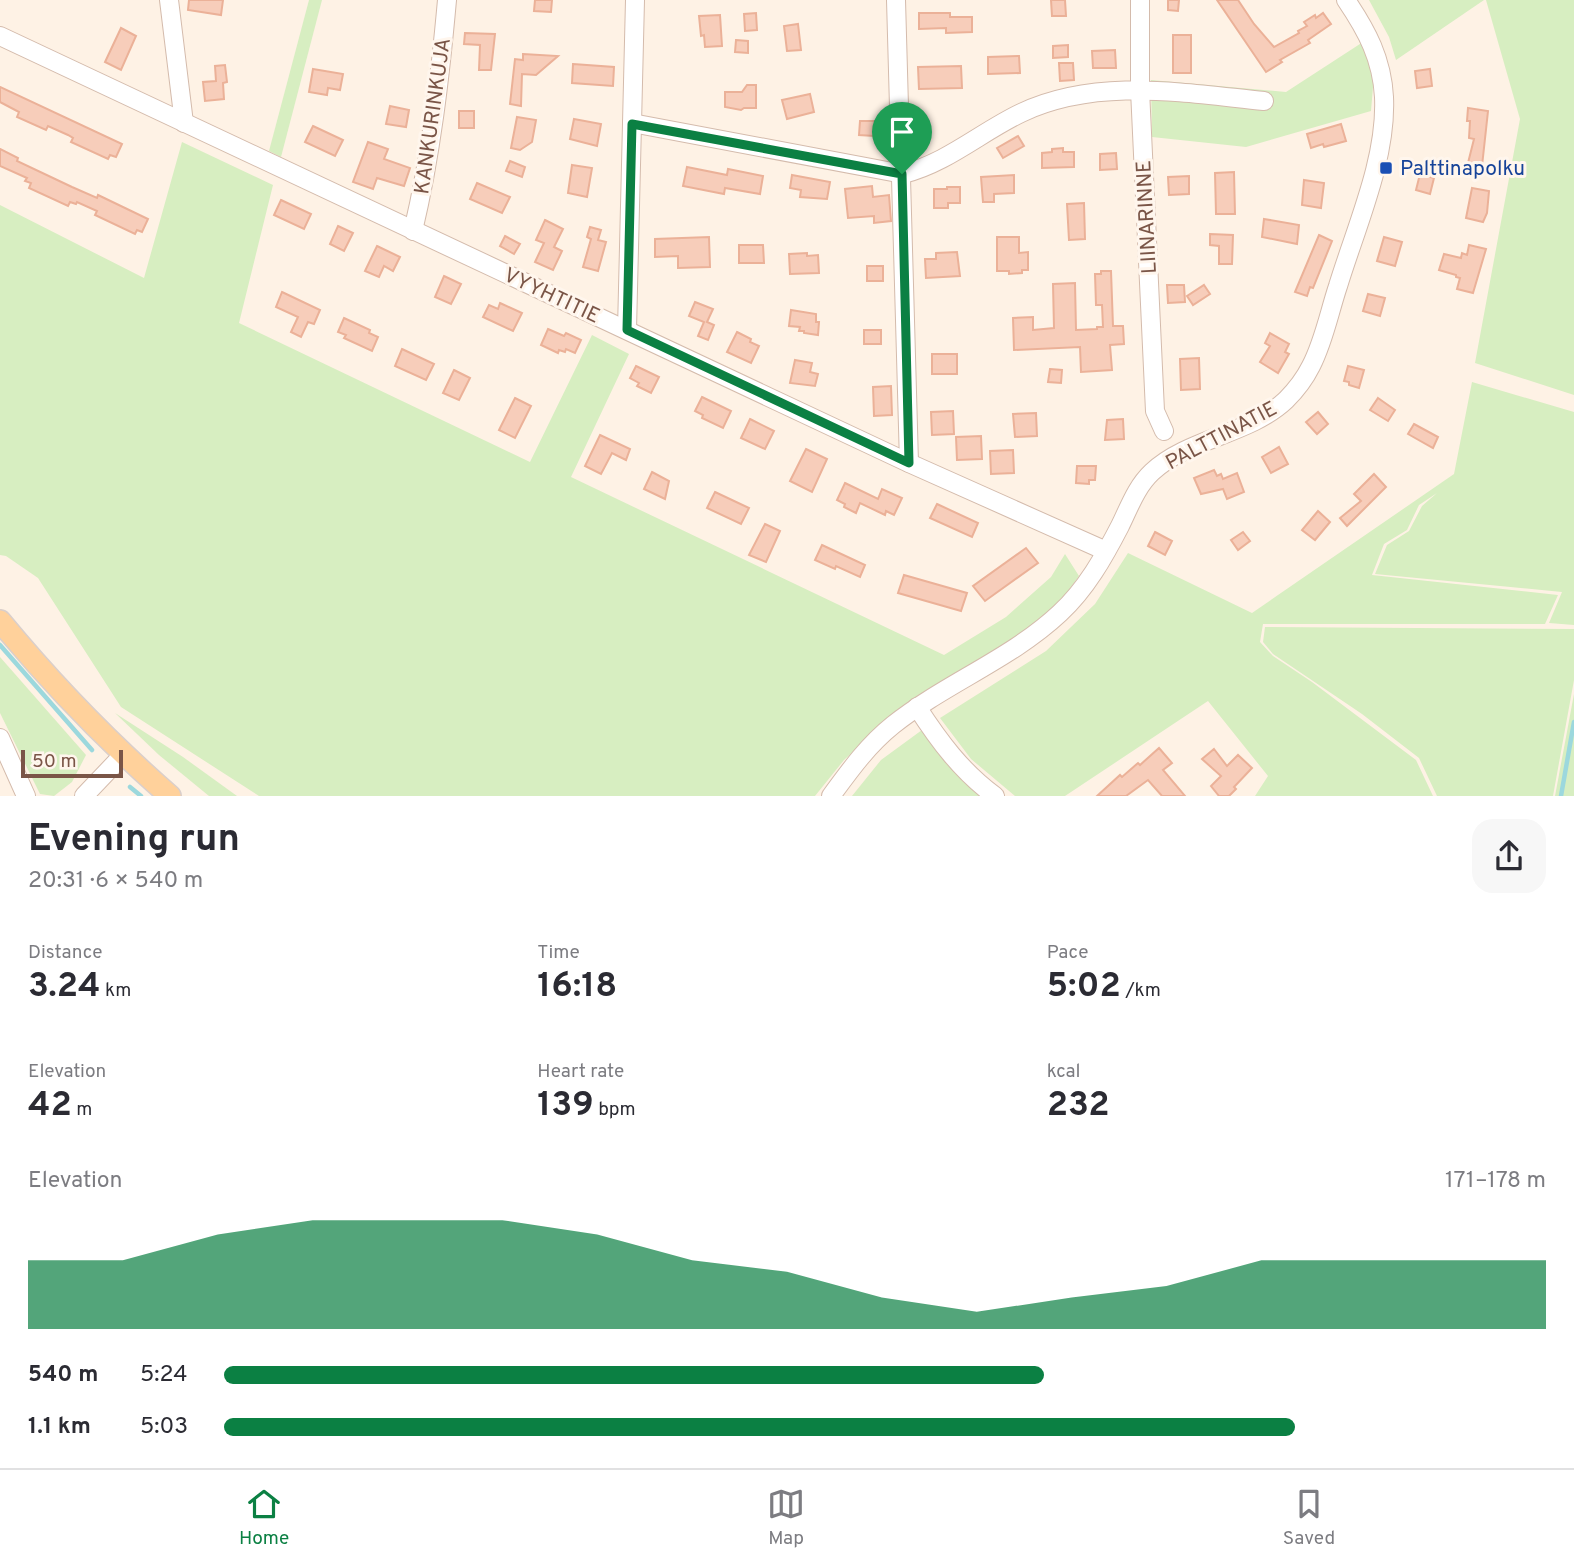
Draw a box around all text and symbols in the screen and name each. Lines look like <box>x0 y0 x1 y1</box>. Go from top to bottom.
street label: KANKURINKUJA <box>409 36 458 196</box>
pin <box>872 102 932 174</box>
icon: arrive <box>883 113 921 151</box>
place label: Palttinapolku <box>1400 156 1525 183</box>
street label: LIINARINNE <box>1131 159 1164 274</box>
marker: Palttinapolku <box>1378 160 1394 176</box>
street label: VYYHTITIE <box>499 262 604 330</box>
street label: PALTTINATIE <box>1161 396 1282 477</box>
scale bar <box>21 747 122 779</box>
text: 50 m <box>32 750 77 774</box>
text: Evening run <box>28 816 240 865</box>
button: share <box>1472 819 1546 893</box>
text: 20:31 · 6 × 540 m <box>28 867 203 896</box>
text: Distance <box>28 941 103 965</box>
text: Time <box>537 941 580 965</box>
text: Pace <box>1047 941 1088 965</box>
text: 3.24 <box>28 965 101 1009</box>
text: 16:18 <box>537 965 617 1009</box>
text: 5:02 <box>1047 965 1121 1009</box>
text: km <box>101 979 131 1003</box>
text: /km <box>1121 979 1161 1003</box>
text: Elevation <box>28 1060 106 1084</box>
text: Heart rate <box>537 1060 624 1084</box>
text: kcal <box>1047 1060 1080 1084</box>
text: 42 <box>28 1084 72 1128</box>
text: 139 <box>537 1084 594 1128</box>
text: 232 <box>1047 1084 1110 1128</box>
text: m <box>72 1098 92 1122</box>
text: bpm <box>594 1098 636 1122</box>
text: Elevation <box>28 1167 123 1196</box>
text: 171–178 m <box>1445 1167 1546 1196</box>
text: 540 m <box>28 1361 98 1390</box>
text: 5:24 <box>140 1361 188 1390</box>
text: 1.1 km <box>28 1413 91 1442</box>
text: 5:03 <box>140 1413 188 1442</box>
tab: Home <box>239 1485 289 1551</box>
tab: Map <box>767 1485 805 1551</box>
tab: Saved <box>1283 1485 1335 1551</box>

